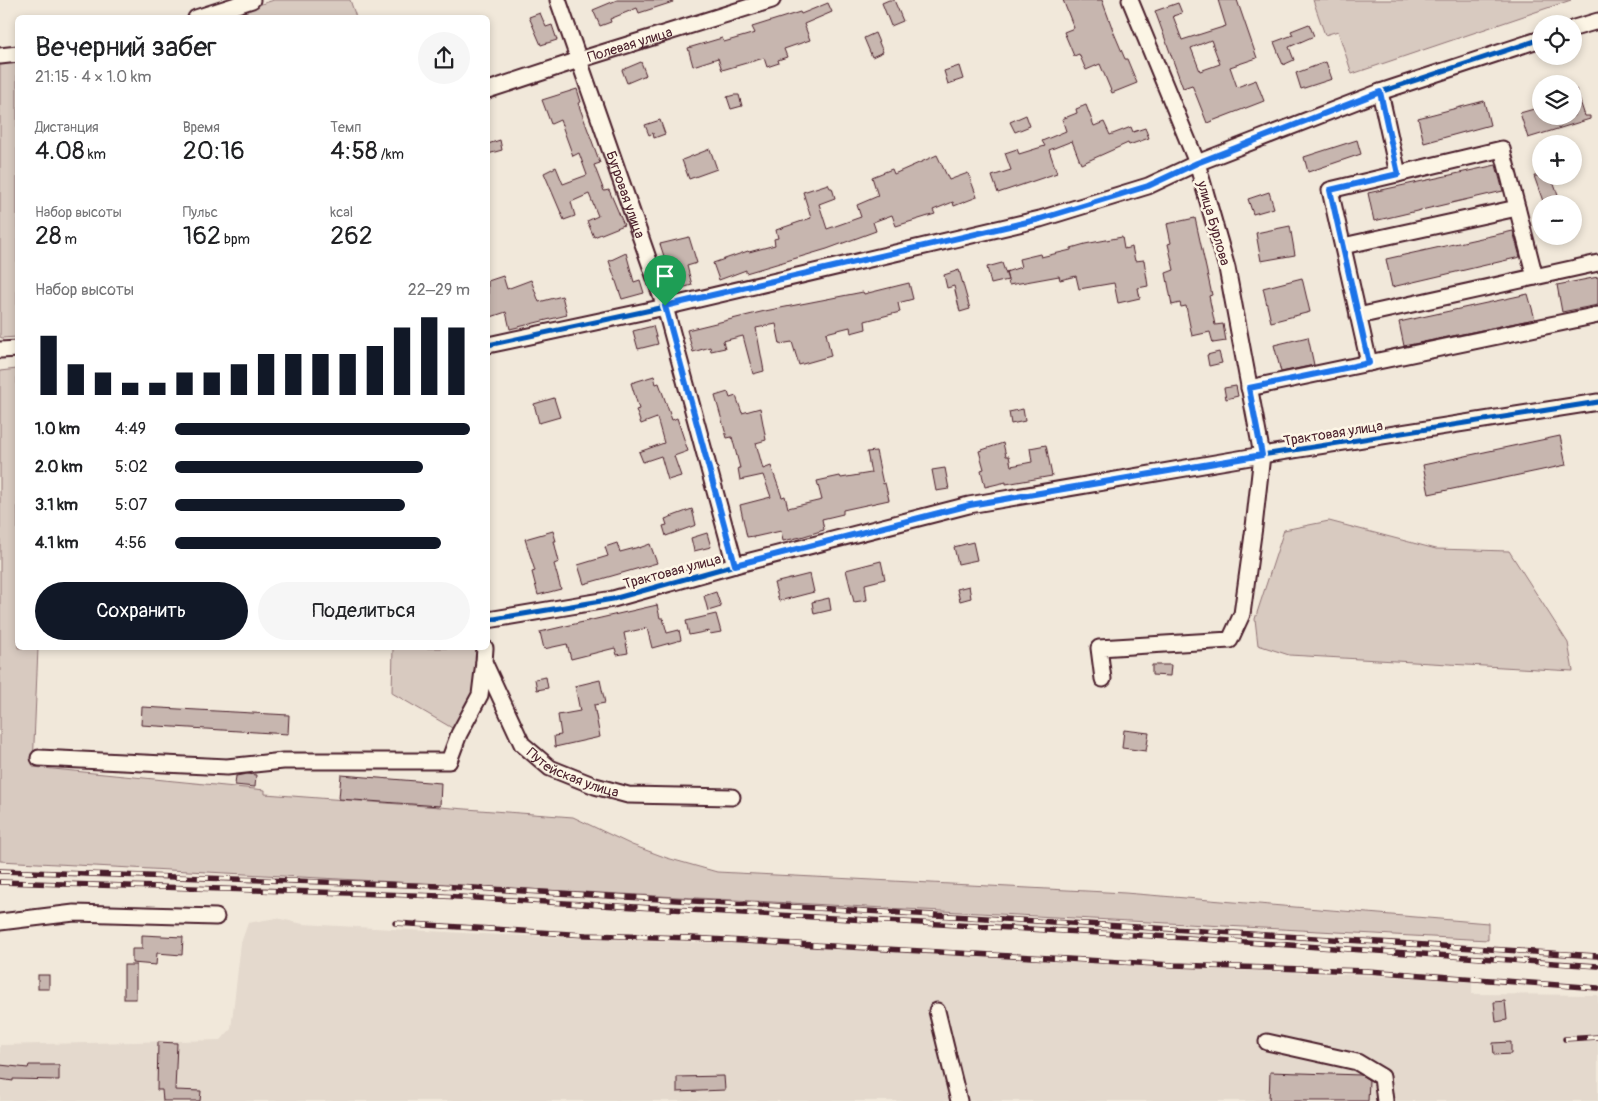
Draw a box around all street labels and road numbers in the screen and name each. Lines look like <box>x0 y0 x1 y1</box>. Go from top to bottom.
street label: Полевая улица <box>585 23 675 66</box>
street label: Бугровая улица <box>602 149 648 241</box>
street label: улица Бурлова <box>1193 178 1234 267</box>
street label: Трактовая улица <box>1282 417 1384 450</box>
street label: Трактовая улица <box>621 550 723 593</box>
street label: Путейская улица <box>523 744 621 801</box>

